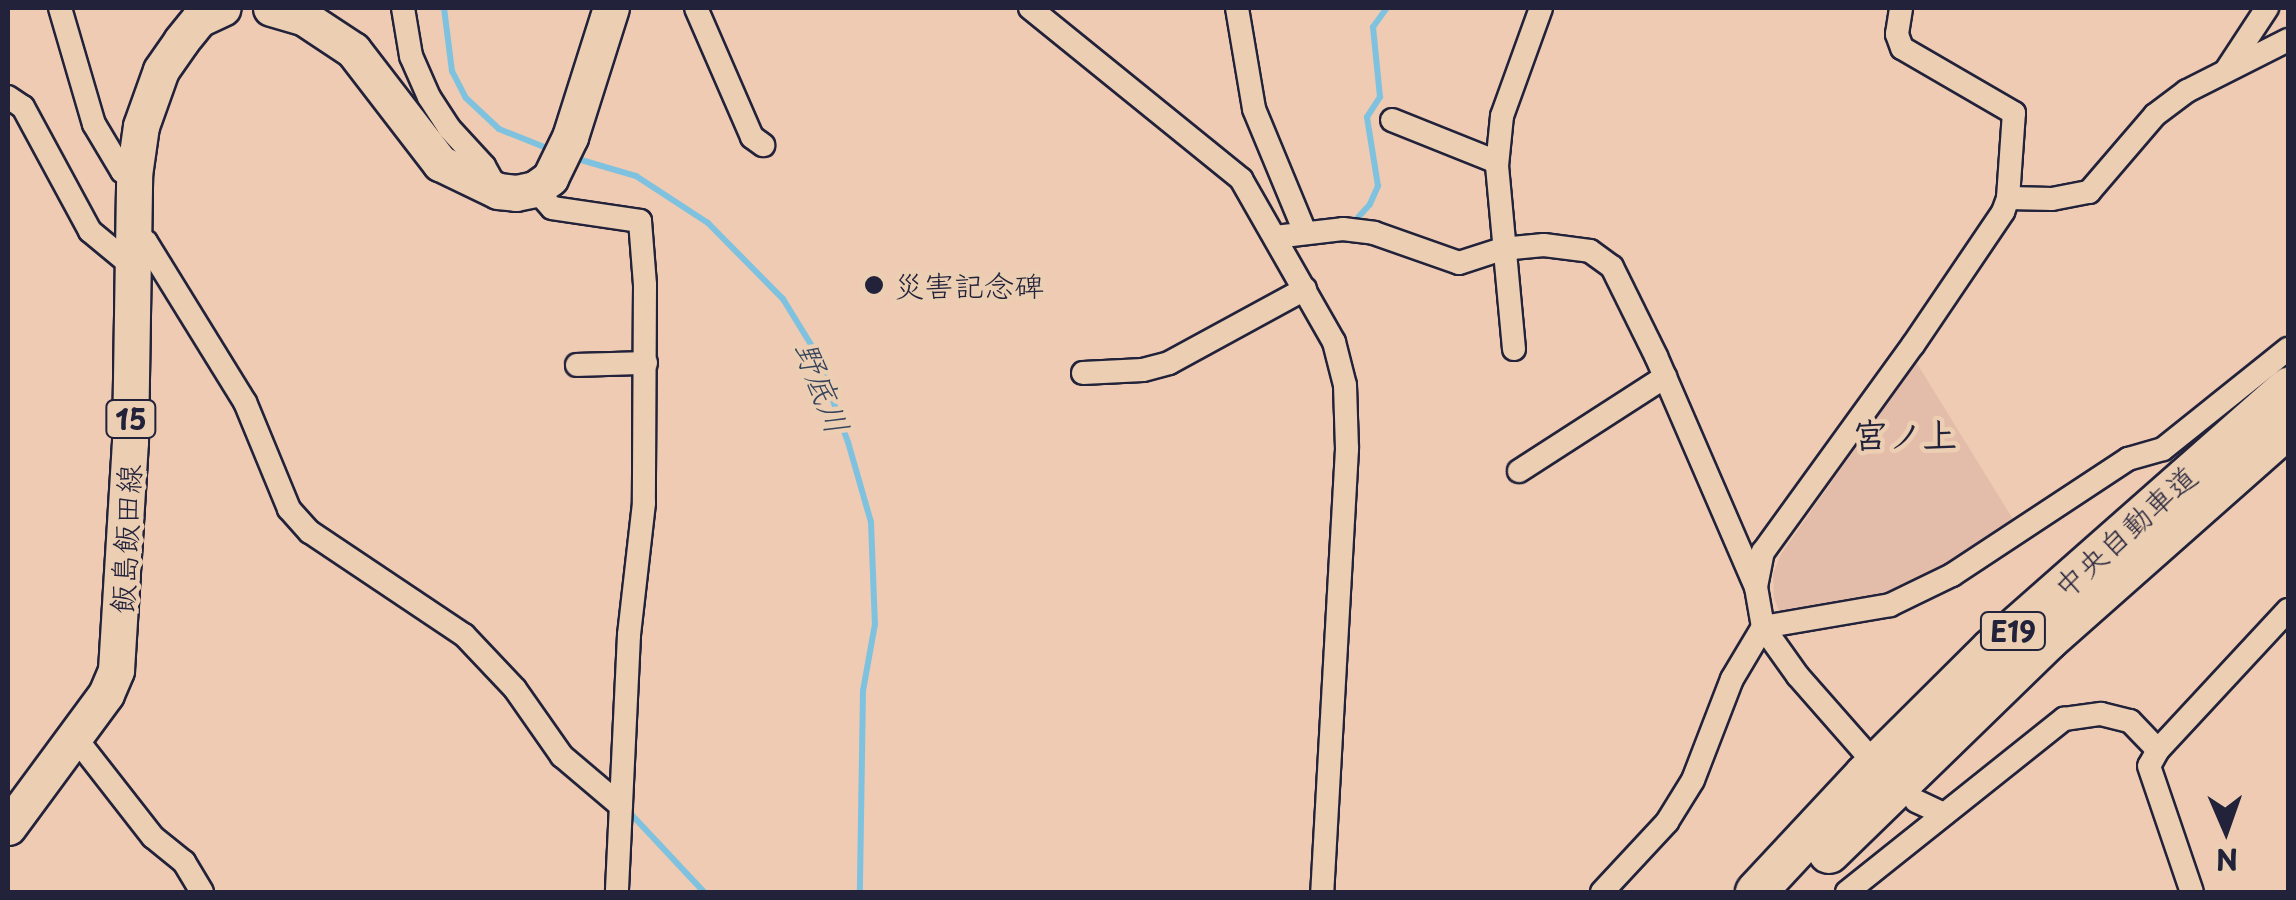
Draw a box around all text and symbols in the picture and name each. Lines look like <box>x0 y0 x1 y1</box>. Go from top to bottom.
place label: 災害記念碑 <box>894 267 1044 303</box>
marker: 災害記念碑 <box>863 274 885 296</box>
water label: 野底川 <box>788 335 858 439</box>
road number: 15 <box>104 396 158 442</box>
district label: 宮ノ上 <box>1853 413 1957 455</box>
street label: 中央自動車道 <box>2046 457 2204 605</box>
street label: 飯島飯田線 <box>103 463 147 615</box>
road number: E19 <box>1978 608 2048 654</box>
north arrow <box>2176 780 2276 880</box>
text: N <box>2215 839 2239 882</box>

